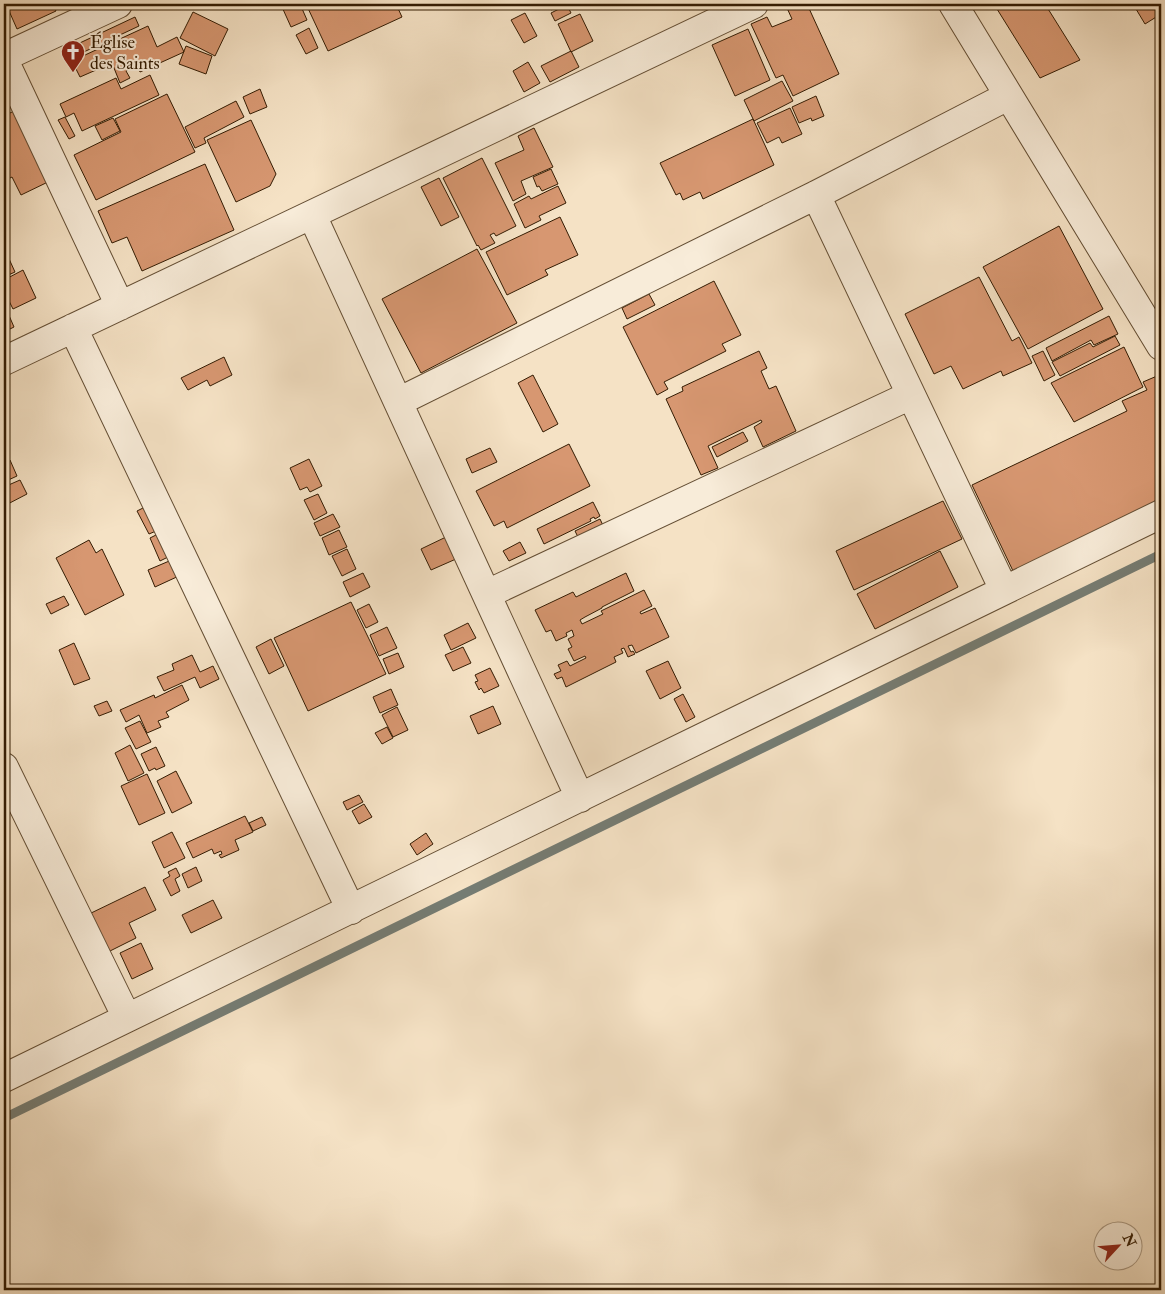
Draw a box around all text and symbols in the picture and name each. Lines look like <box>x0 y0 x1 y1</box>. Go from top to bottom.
place label: Église des Saints <box>90 31 160 75</box>
church icon: Église des Saints <box>60 39 86 73</box>
north arrow <box>1092 1222 1142 1272</box>
text: N <box>1118 1230 1140 1250</box>

